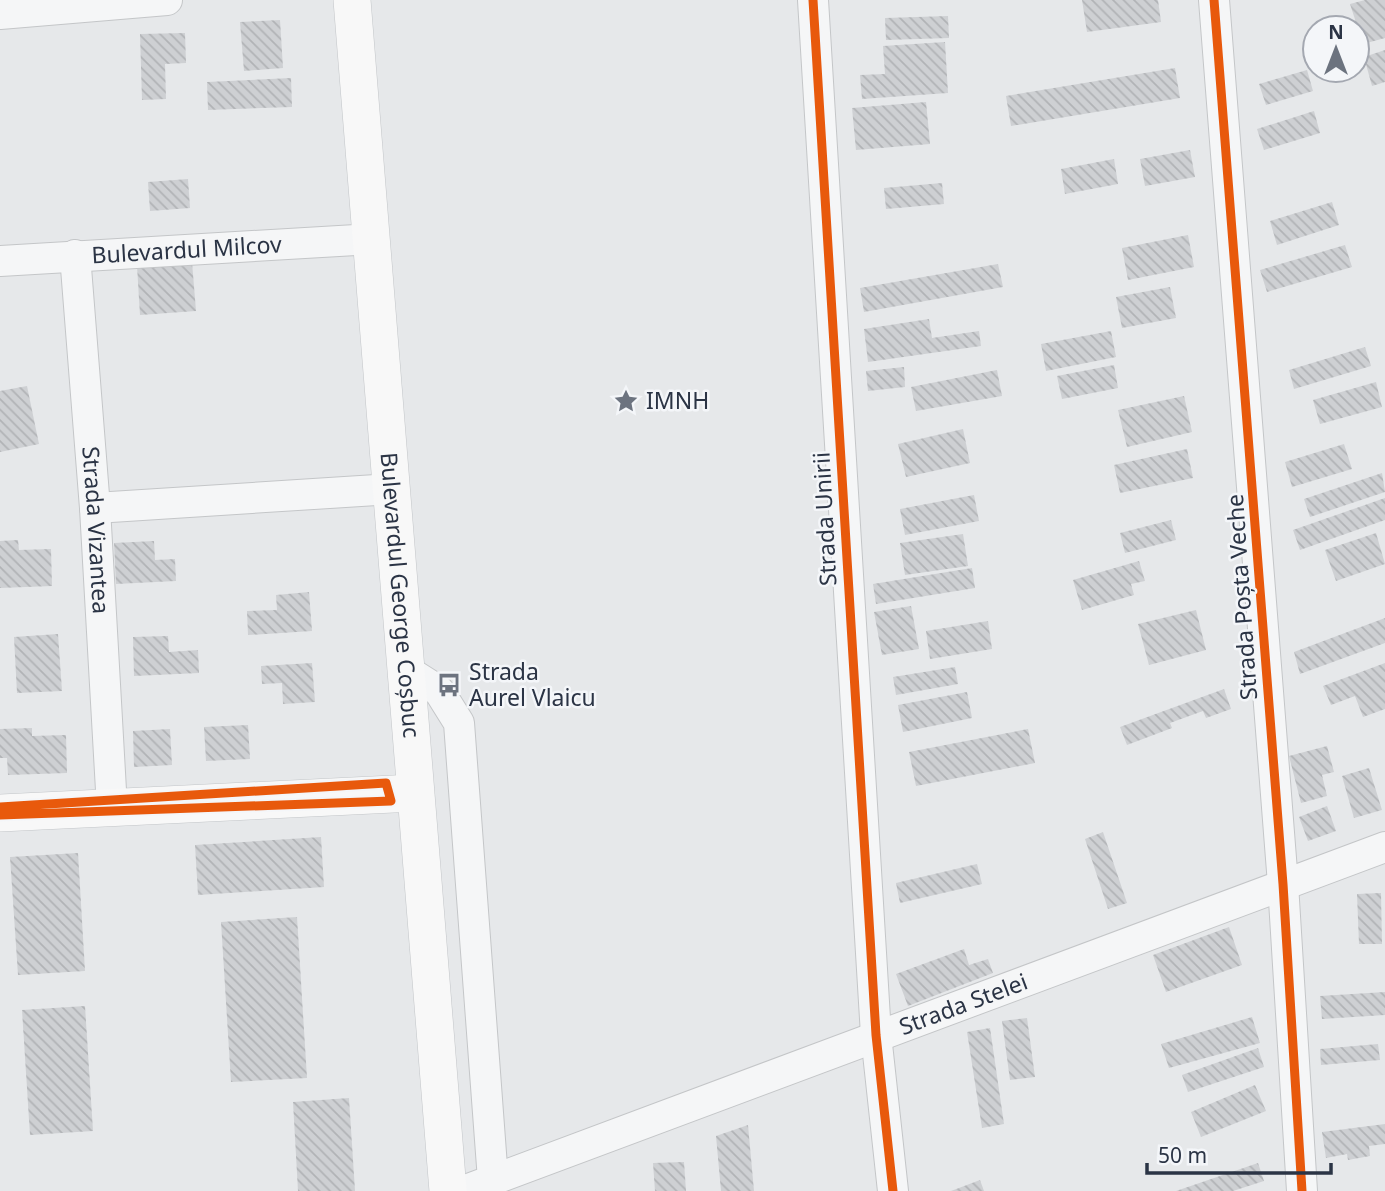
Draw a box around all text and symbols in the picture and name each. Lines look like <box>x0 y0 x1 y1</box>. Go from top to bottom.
north arrow <box>1301 14 1371 84</box>
text: N <box>1328 19 1344 45</box>
street label: Bulevardul Milcov <box>91 227 283 271</box>
place label: IMNH <box>646 384 709 416</box>
place icon: IMNH <box>612 387 640 415</box>
street label: Strada Vizantea <box>75 445 118 615</box>
street label: Bulevardul George Coșbuc <box>374 451 428 739</box>
street label: Strada Unirii <box>805 451 843 587</box>
street label: Strada Poșta Veche <box>1218 493 1264 701</box>
place label: Strada Aurel Vlaicu <box>469 655 596 713</box>
bus stop icon: Strada Aurel Vlaicu <box>435 671 463 699</box>
street label: Strada Stelei <box>894 965 1032 1042</box>
scale bar <box>1147 1132 1331 1176</box>
text: 50 m <box>1158 1141 1207 1169</box>

